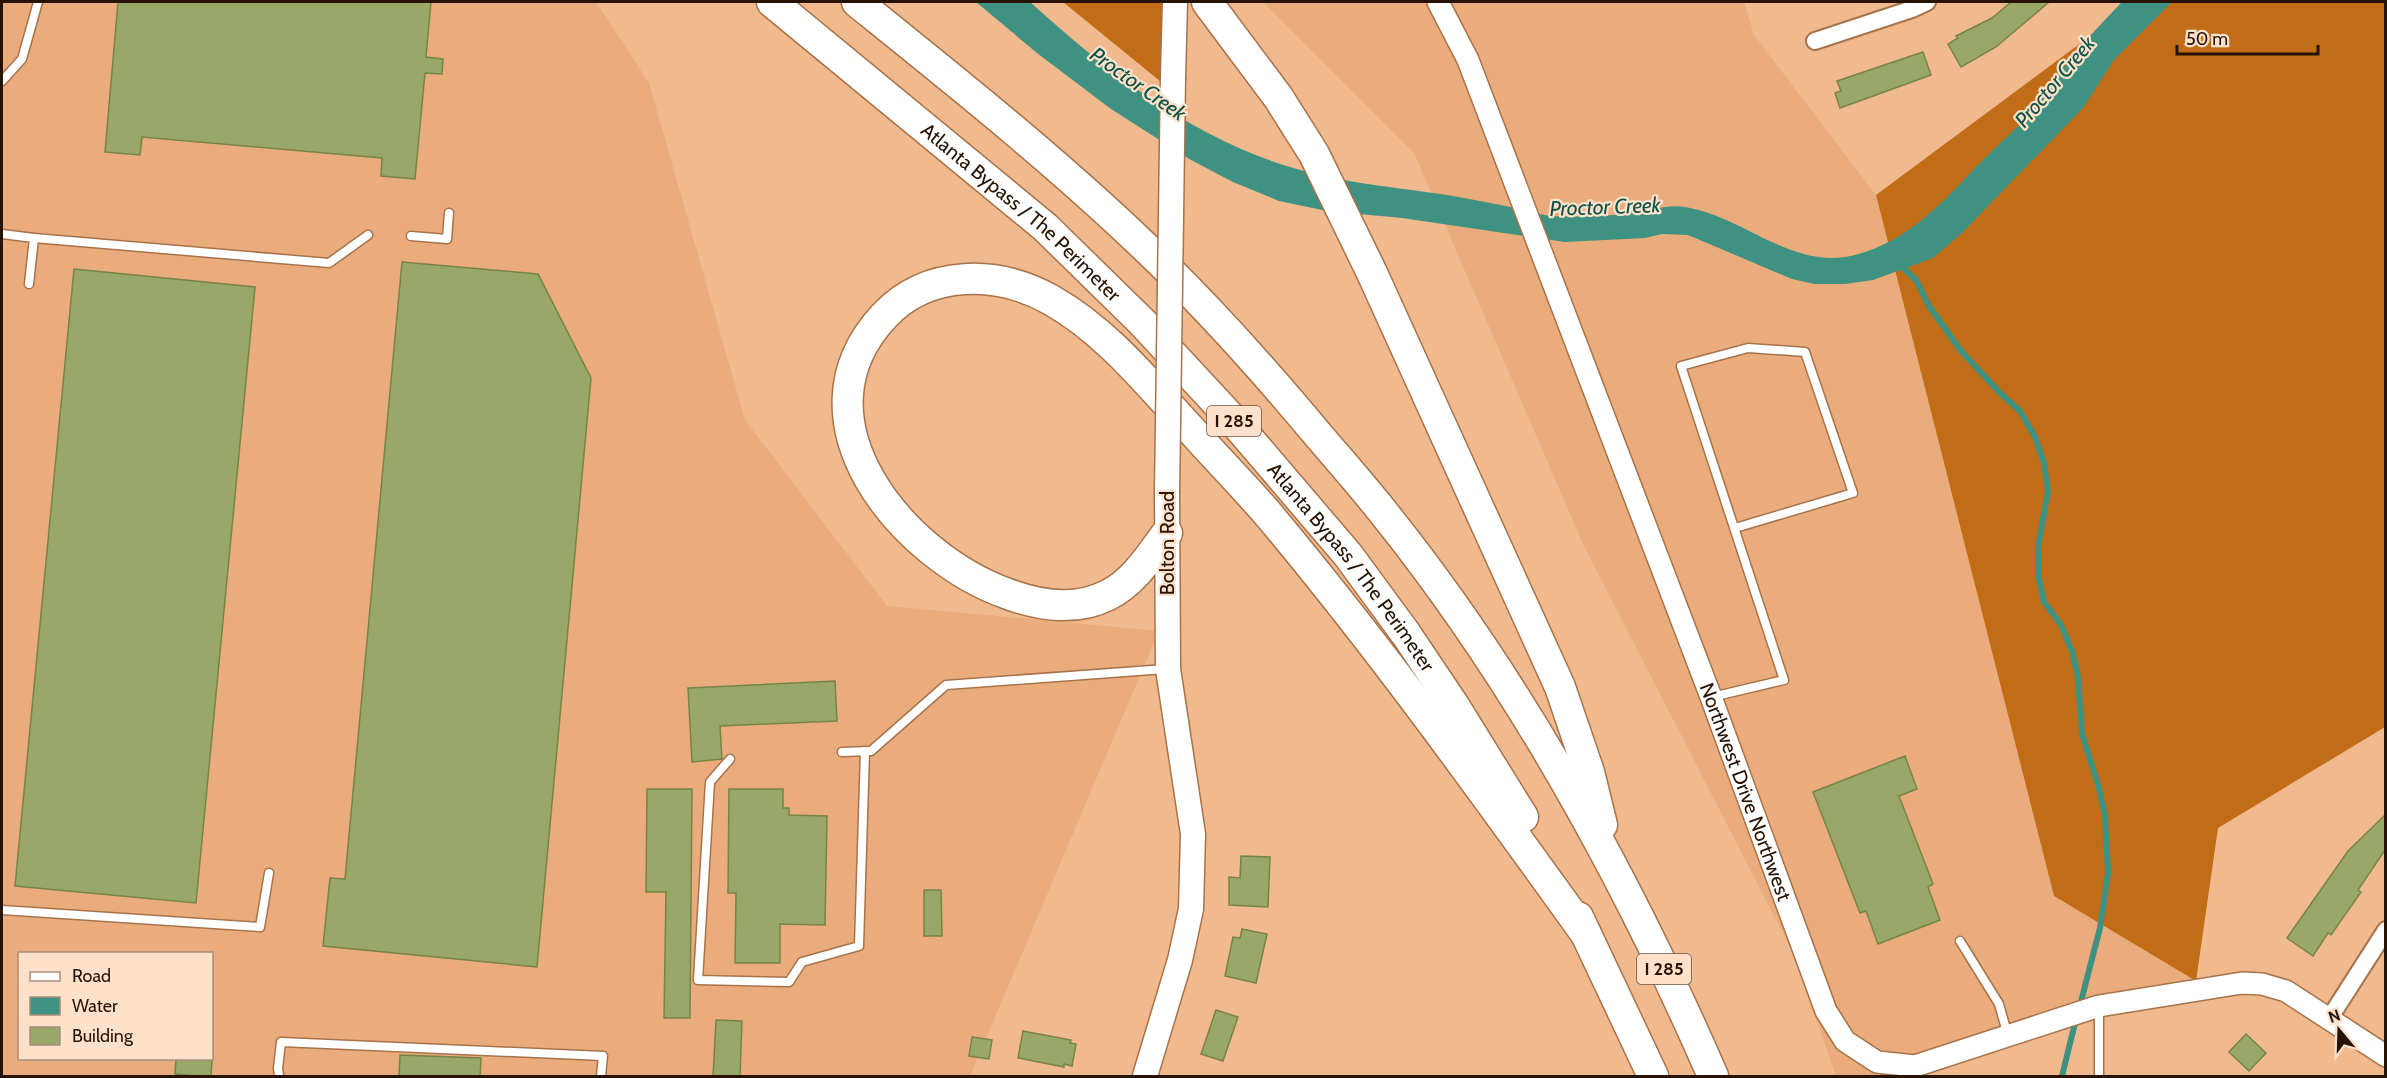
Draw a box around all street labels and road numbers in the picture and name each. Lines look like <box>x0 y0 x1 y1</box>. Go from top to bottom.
street label: Atlanta Bypass / The Perimeter <box>916 118 1126 307</box>
road number: I 285 <box>1207 406 1261 436</box>
street label: Atlanta Bypass / The Perimeter <box>1262 458 1440 677</box>
street label: Bolton Road <box>1155 491 1179 595</box>
street label: Northwest Drive Northwest <box>1695 679 1797 904</box>
road number: I 285 <box>1637 954 1691 984</box>

